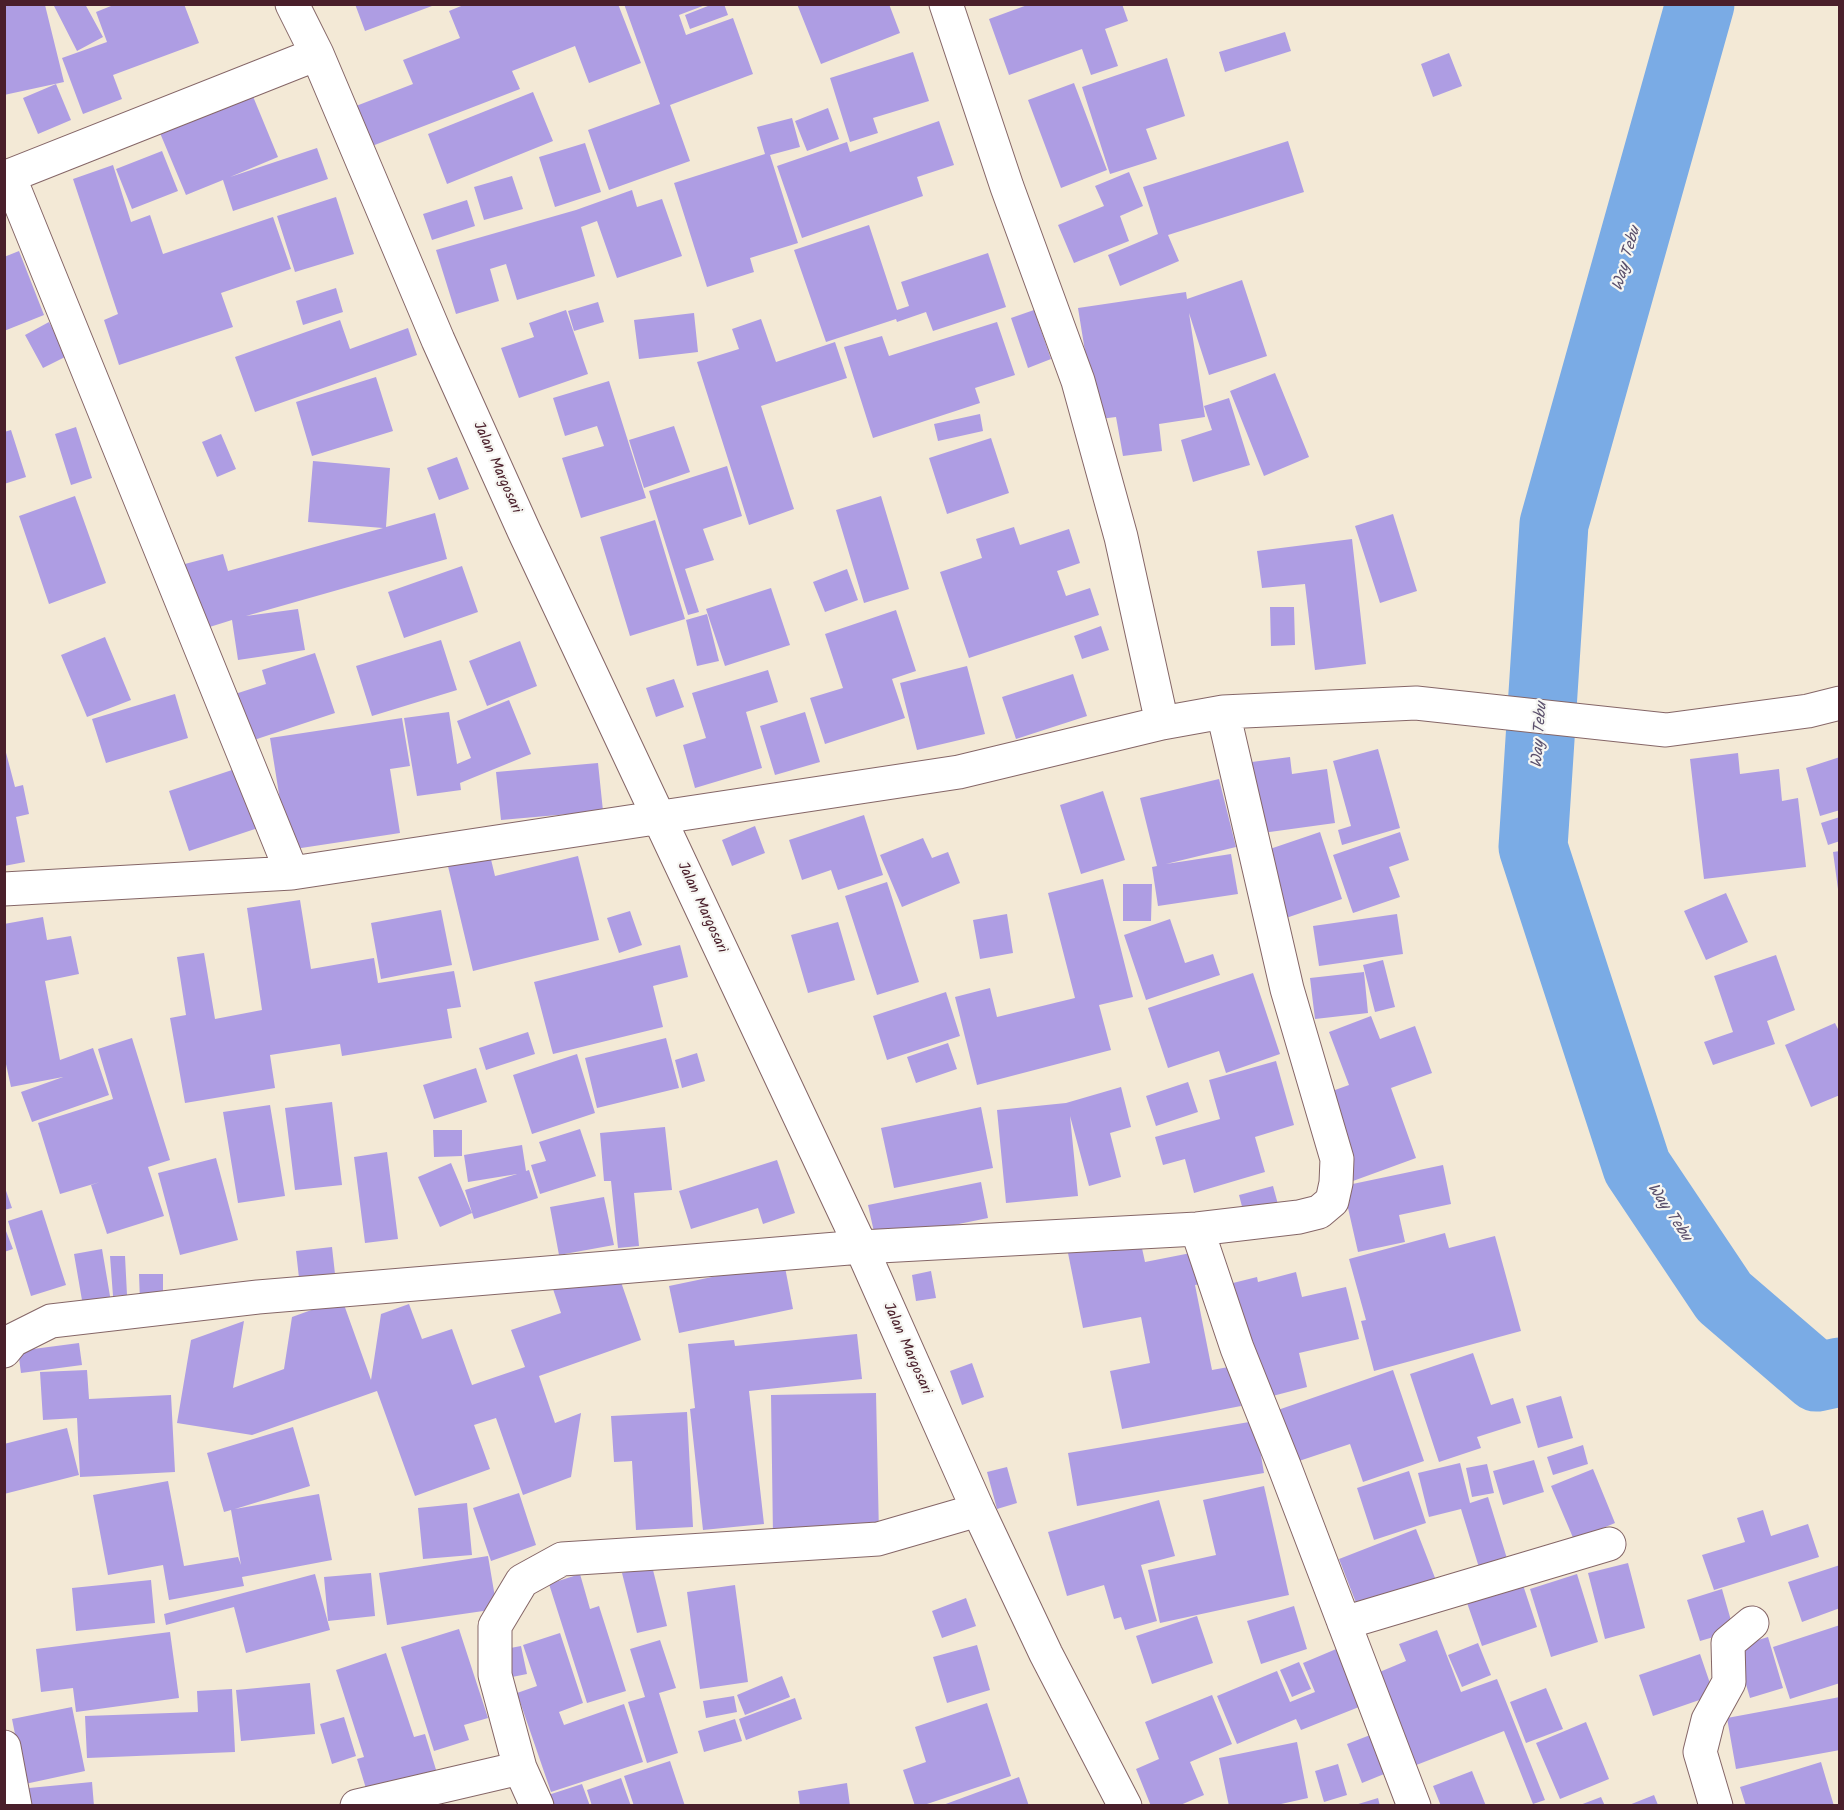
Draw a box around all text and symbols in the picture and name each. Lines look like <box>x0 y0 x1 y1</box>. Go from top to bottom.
water label: Way Tebu <box>1610 225 1646 293</box>
street label: Jalan Margosari <box>468 419 524 517</box>
water label: Way Tebu <box>1529 702 1553 768</box>
street label: Jalan Margosari <box>672 860 730 956</box>
water label: Way Tebu <box>1642 1180 1694 1246</box>
street label: Jalan Margosari <box>878 1300 934 1398</box>

